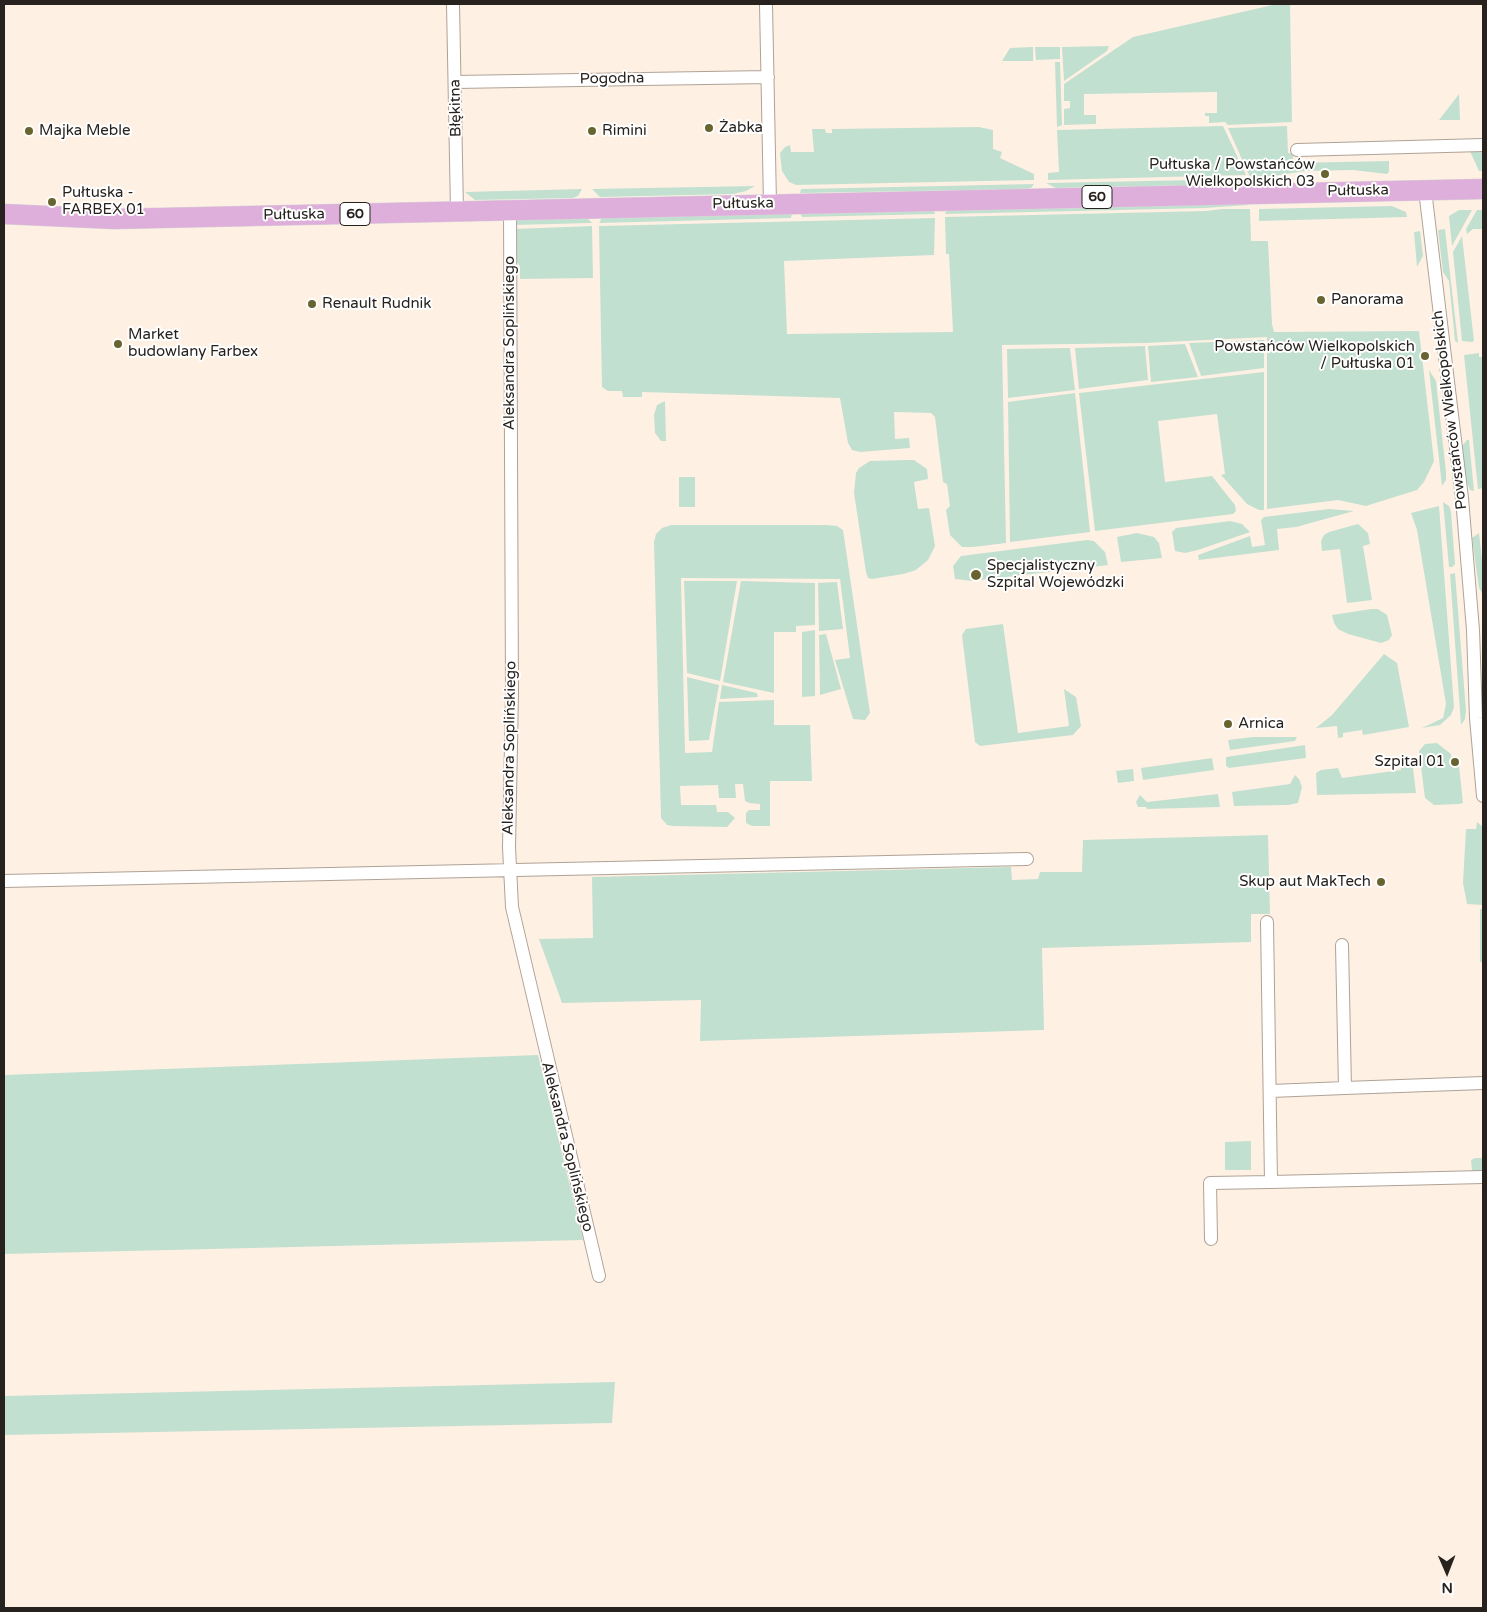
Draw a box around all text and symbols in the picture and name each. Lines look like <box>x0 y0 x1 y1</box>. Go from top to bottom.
street label: Pogodna <box>580 69 644 89</box>
street label: Błękitna <box>446 79 466 137</box>
place label: Żabka <box>719 119 763 137</box>
place label: Majka Meble <box>39 122 131 140</box>
place label: Rimini <box>602 122 647 140</box>
marker: Żabka <box>703 122 715 134</box>
marker: Majka Meble <box>23 125 35 137</box>
marker: Rimini <box>586 125 598 137</box>
place label: Pułtuska / Powstańców Wielkopolskich 03 <box>1149 156 1315 191</box>
marker: Pułtuska / Powstańców Wielkopolskich 03 <box>1319 168 1331 180</box>
street label: Pułtuska <box>1327 181 1389 201</box>
place label: Pułtuska - FARBEX 01 <box>62 184 145 219</box>
road number: 60 <box>1082 186 1112 208</box>
street label: Pułtuska <box>712 194 774 214</box>
marker: Pułtuska - FARBEX 01 <box>46 196 58 208</box>
road number: 60 <box>340 202 370 225</box>
street label: Pułtuska <box>263 205 325 225</box>
street label: Aleksandra Soplińskiego <box>501 256 519 430</box>
place label: Panorama <box>1331 291 1404 309</box>
marker: Panorama <box>1315 294 1327 306</box>
place label: Renault Rudnik <box>322 295 431 313</box>
marker: Renault Rudnik <box>306 298 318 310</box>
street label: Powstańców Wielkopolskich <box>1429 309 1471 511</box>
place label: Market budowlany Farbex <box>128 326 258 361</box>
marker: Market budowlany Farbex <box>112 338 124 350</box>
place label: Powstańców Wielkopolskich / Pułtuska 01 <box>1214 338 1415 373</box>
marker: Powstańców Wielkopolskich / Pułtuska 01 <box>1419 350 1431 362</box>
place label: Specjalistyczny Szpital Wojewódzki <box>987 557 1124 592</box>
marker: Specjalistyczny Szpital Wojewódzki <box>969 568 983 582</box>
street label: Aleksandra Soplińskiego <box>499 661 521 835</box>
place label: Arnica <box>1238 715 1284 733</box>
marker: Arnica <box>1222 718 1234 730</box>
place label: Szpital 01 <box>1374 753 1445 771</box>
marker: Szpital 01 <box>1449 756 1461 768</box>
place label: Skup aut MakTech <box>1239 873 1371 891</box>
marker: Skup aut MakTech <box>1375 876 1387 888</box>
street label: Aleksandra Soplińskiego <box>537 1060 597 1234</box>
north arrow <box>1422 1547 1472 1597</box>
text: N <box>1441 1579 1453 1596</box>

